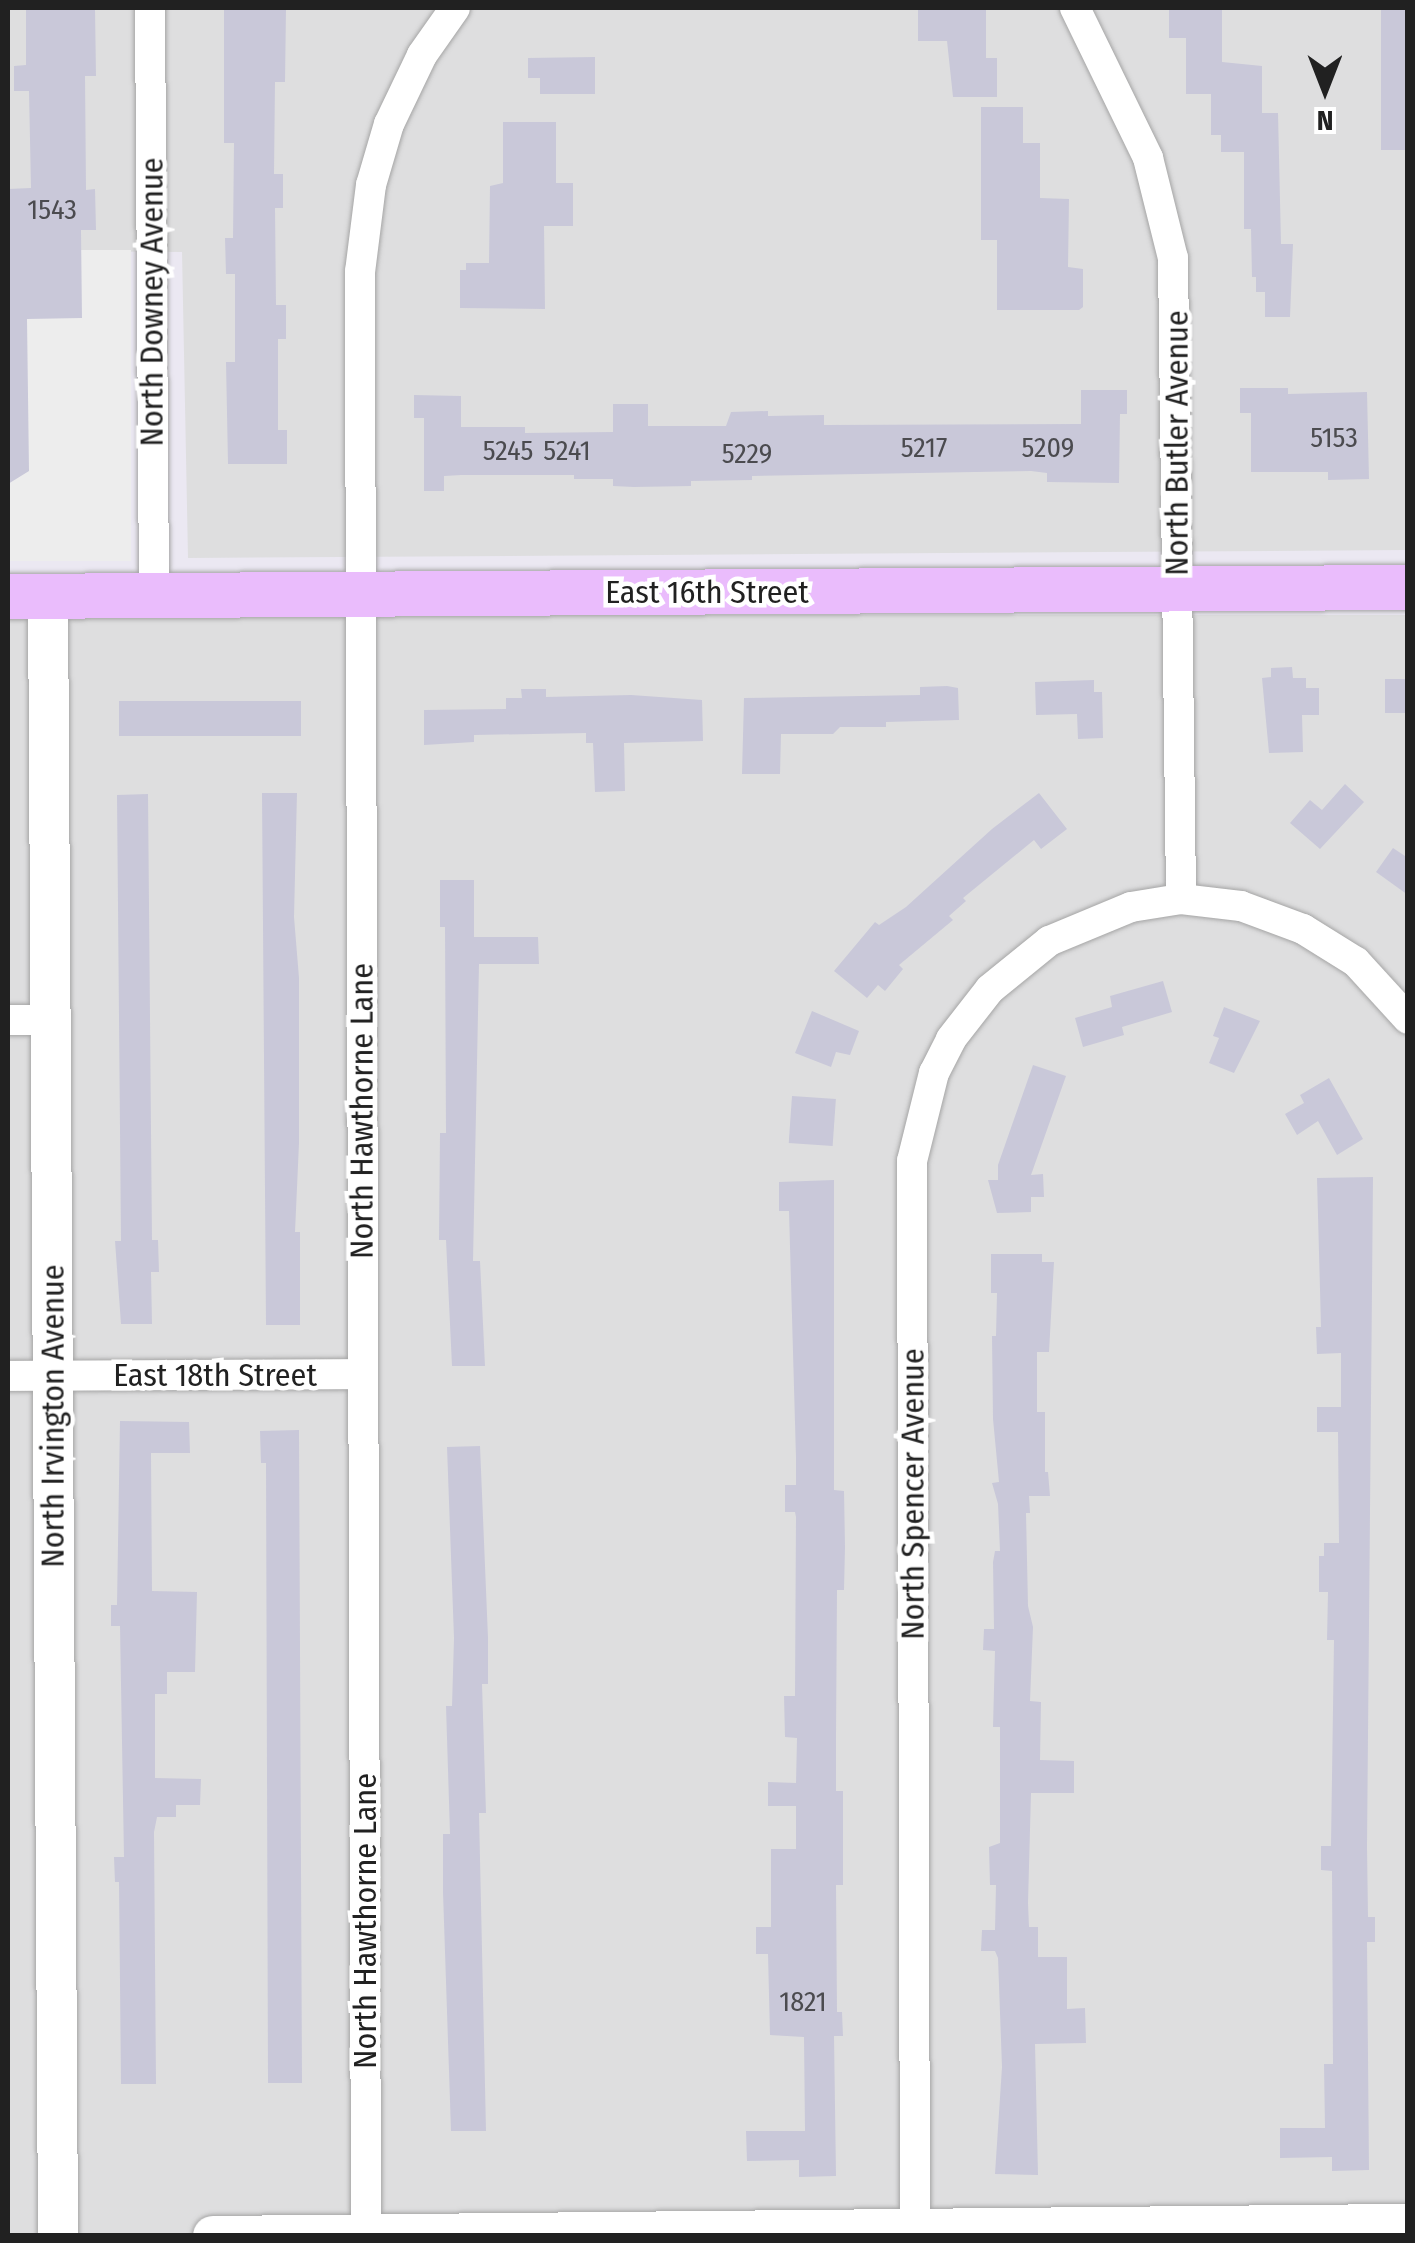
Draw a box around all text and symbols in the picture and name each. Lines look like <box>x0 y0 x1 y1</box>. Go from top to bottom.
north arrow <box>1275 40 1375 140</box>
text: N <box>1317 104 1333 137</box>
street label: North Downey Avenue <box>133 157 171 447</box>
house number: 1543 <box>27 193 77 227</box>
street label: North Butler Avenue <box>1158 310 1196 576</box>
house number: 5153 <box>1310 421 1358 455</box>
house number: 5217 <box>901 431 947 465</box>
house number: 5209 <box>1022 431 1074 465</box>
house number: 5245 <box>483 434 533 468</box>
house number: 5241 <box>543 434 591 468</box>
house number: 5229 <box>722 437 772 471</box>
street label: East 16th Street <box>605 573 809 611</box>
street label: North Hawthorne Lane <box>343 963 381 1259</box>
street label: North Irvington Avenue <box>34 1264 72 1568</box>
street label: North Spencer Avenue <box>894 1348 932 1640</box>
street label: East 18th Street <box>113 1356 317 1394</box>
street label: North Hawthorne Lane <box>346 1773 384 2069</box>
house number: 1821 <box>779 1985 827 2019</box>

